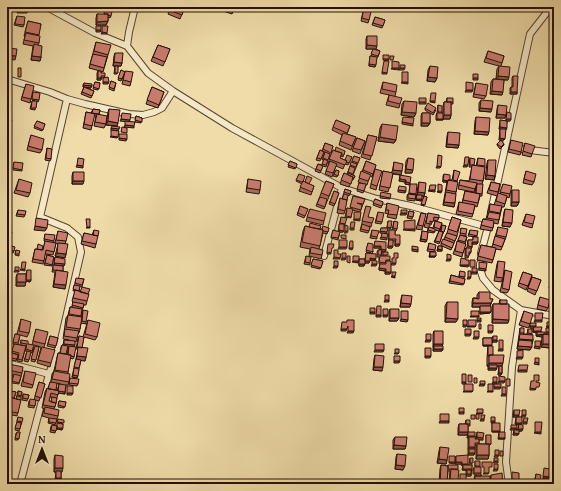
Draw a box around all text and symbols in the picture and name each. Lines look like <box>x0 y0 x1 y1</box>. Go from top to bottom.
north arrow <box>22 429 62 469</box>
text: N <box>38 431 46 447</box>

